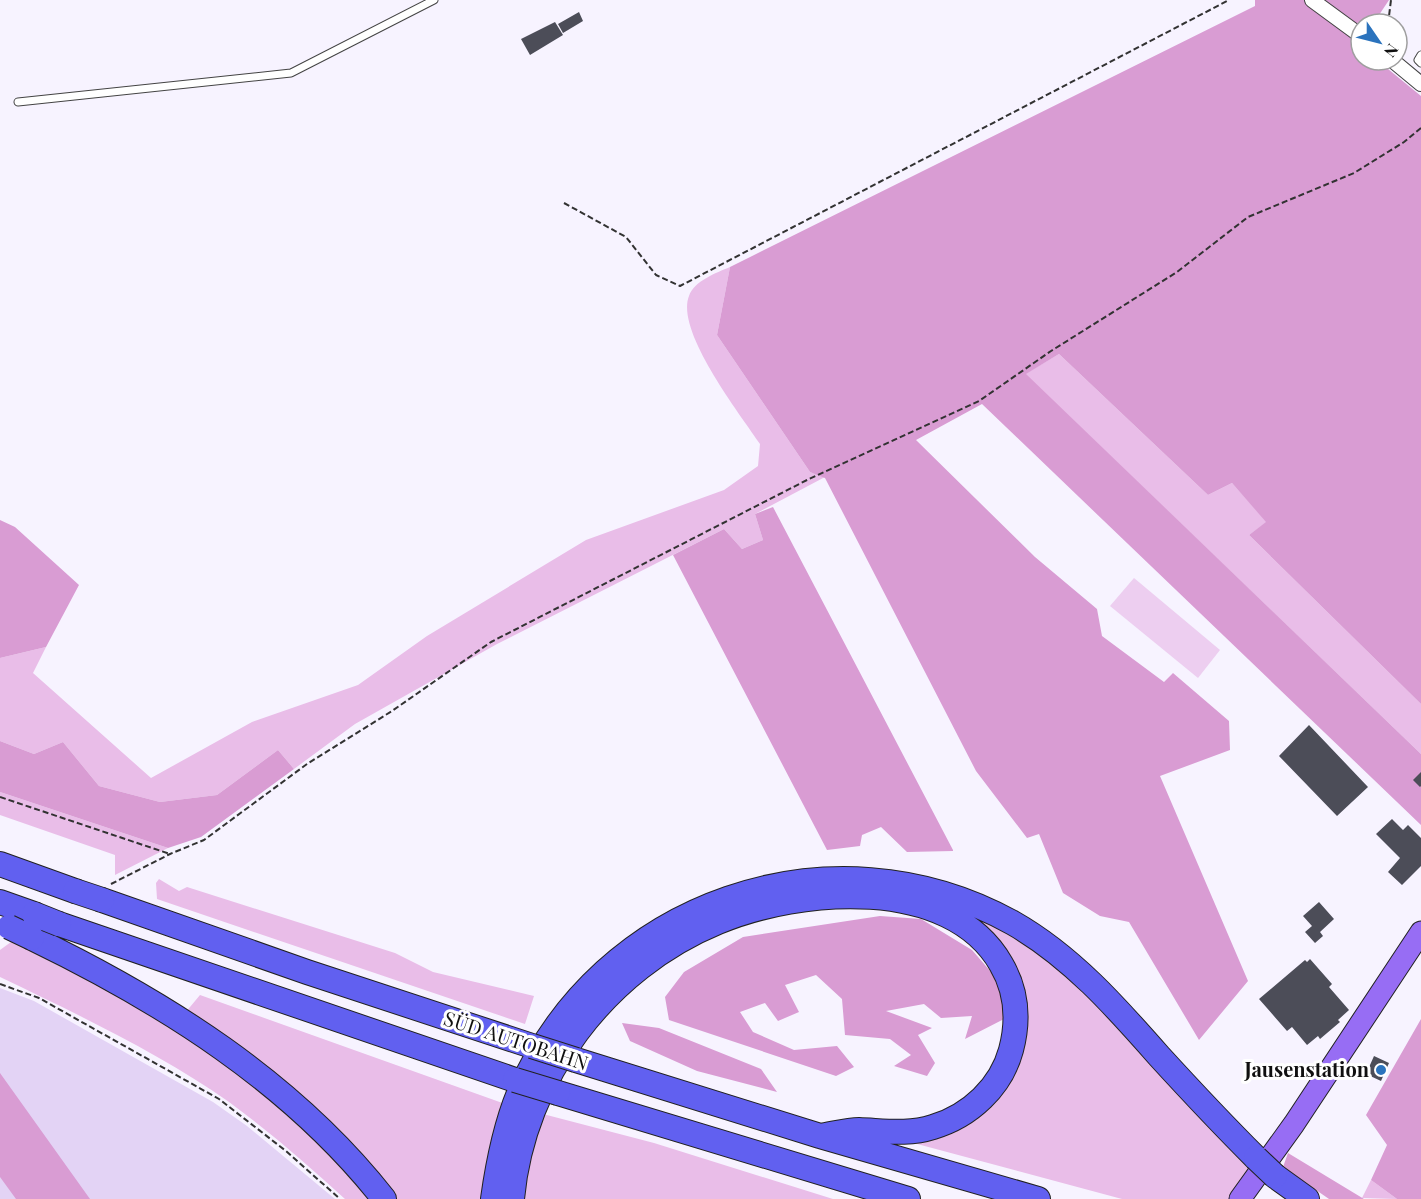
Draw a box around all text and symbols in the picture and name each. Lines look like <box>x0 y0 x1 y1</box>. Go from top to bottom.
north arrow <box>1349 12 1409 72</box>
text: N <box>1380 40 1404 62</box>
street label: SÜD AUTOBAHN <box>441 1004 592 1076</box>
place label: Jausenstation <box>1244 1055 1370 1082</box>
marker: Jausenstation <box>1374 1063 1388 1077</box>

